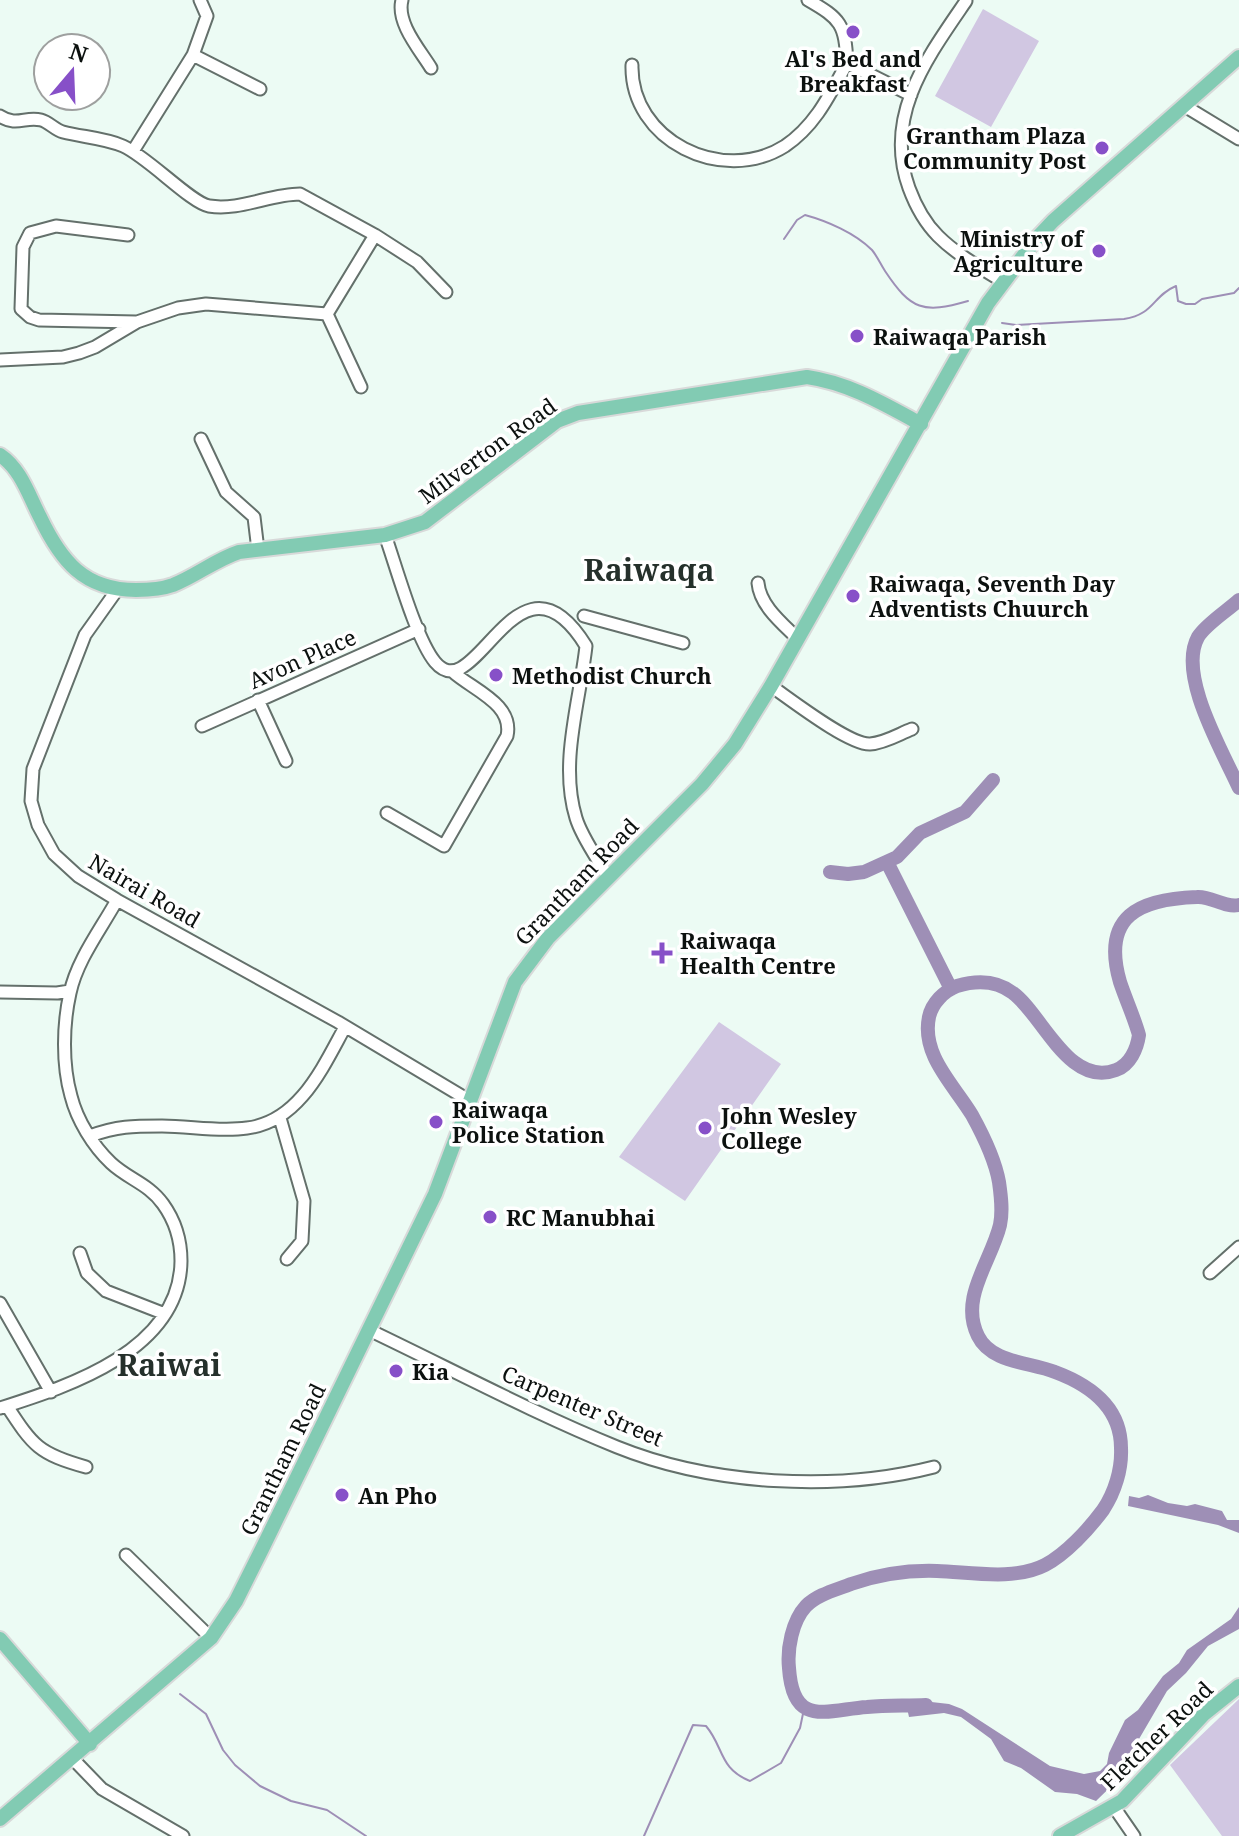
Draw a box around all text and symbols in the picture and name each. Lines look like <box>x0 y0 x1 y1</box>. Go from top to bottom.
marker: Al's Bed and Breakfast <box>844 23 862 41</box>
north arrow <box>32 32 112 112</box>
text: N <box>66 35 92 69</box>
place label: Al's Bed and Breakfast <box>785 43 921 98</box>
place label: Grantham Plaza Community Post <box>903 120 1086 175</box>
marker: Grantham Plaza Community Post <box>1093 139 1111 157</box>
place label: Ministry of Agriculture <box>954 223 1085 278</box>
marker: Ministry of Agriculture <box>1090 242 1108 260</box>
place label: Raiwaqa Parish <box>873 321 1047 351</box>
marker: Raiwaqa Parish <box>848 327 866 345</box>
street label: Milverton Road <box>412 390 562 510</box>
district label: Raiwaqa <box>583 549 715 590</box>
place label: Raiwaqa, Seventh Day Adventists Chuurch <box>869 568 1115 623</box>
marker: Raiwaqa, Seventh Day Adventists Chuurch <box>844 587 862 605</box>
street label: Avon Place <box>244 621 360 695</box>
place label: Methodist Church <box>512 660 712 690</box>
marker: Methodist Church <box>487 666 505 684</box>
street label: Grantham Road <box>508 811 645 951</box>
street label: Nairai Road <box>84 846 207 934</box>
place label: Raiwaqa Health Centre <box>680 925 836 980</box>
marker: Raiwaqa Health Centre <box>651 942 673 964</box>
place label: Raiwaqa Police Station <box>452 1094 605 1149</box>
place label: John Wesley College <box>720 1100 857 1155</box>
marker: Raiwaqa Police Station <box>427 1113 445 1131</box>
marker: John Wesley College <box>696 1119 714 1137</box>
place label: RC Manubhai <box>506 1202 655 1232</box>
marker: RC Manubhai <box>481 1208 499 1226</box>
district label: Raiwai <box>117 1344 222 1385</box>
place label: Kia <box>412 1356 449 1386</box>
street label: Carpenter Street <box>498 1357 669 1453</box>
marker: Kia <box>387 1362 405 1380</box>
street label: Grantham Road <box>232 1377 332 1540</box>
place label: An Pho <box>358 1480 437 1510</box>
marker: An Pho <box>333 1486 351 1504</box>
street label: Fletcher Road <box>1093 1674 1219 1796</box>

